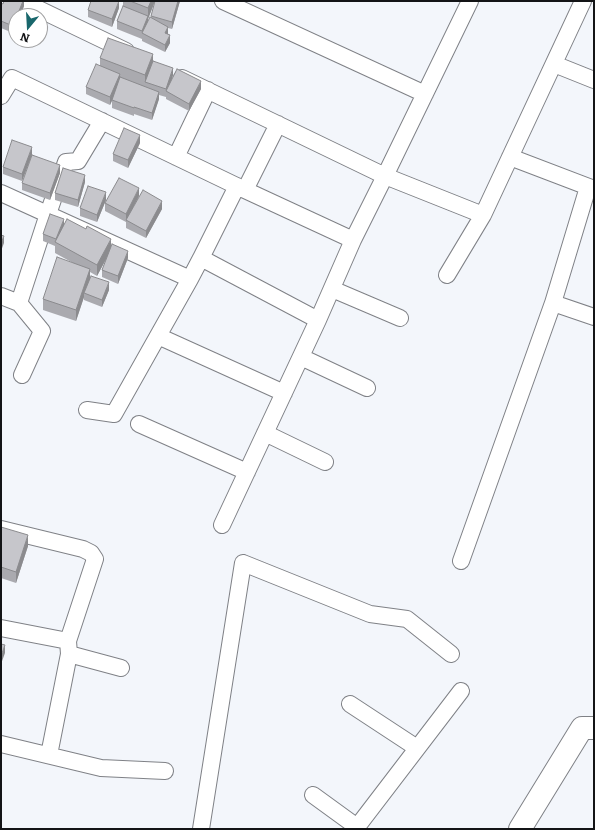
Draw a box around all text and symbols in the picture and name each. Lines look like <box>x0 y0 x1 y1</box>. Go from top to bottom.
north arrow <box>8 8 48 48</box>
text: N <box>18 29 31 47</box>

